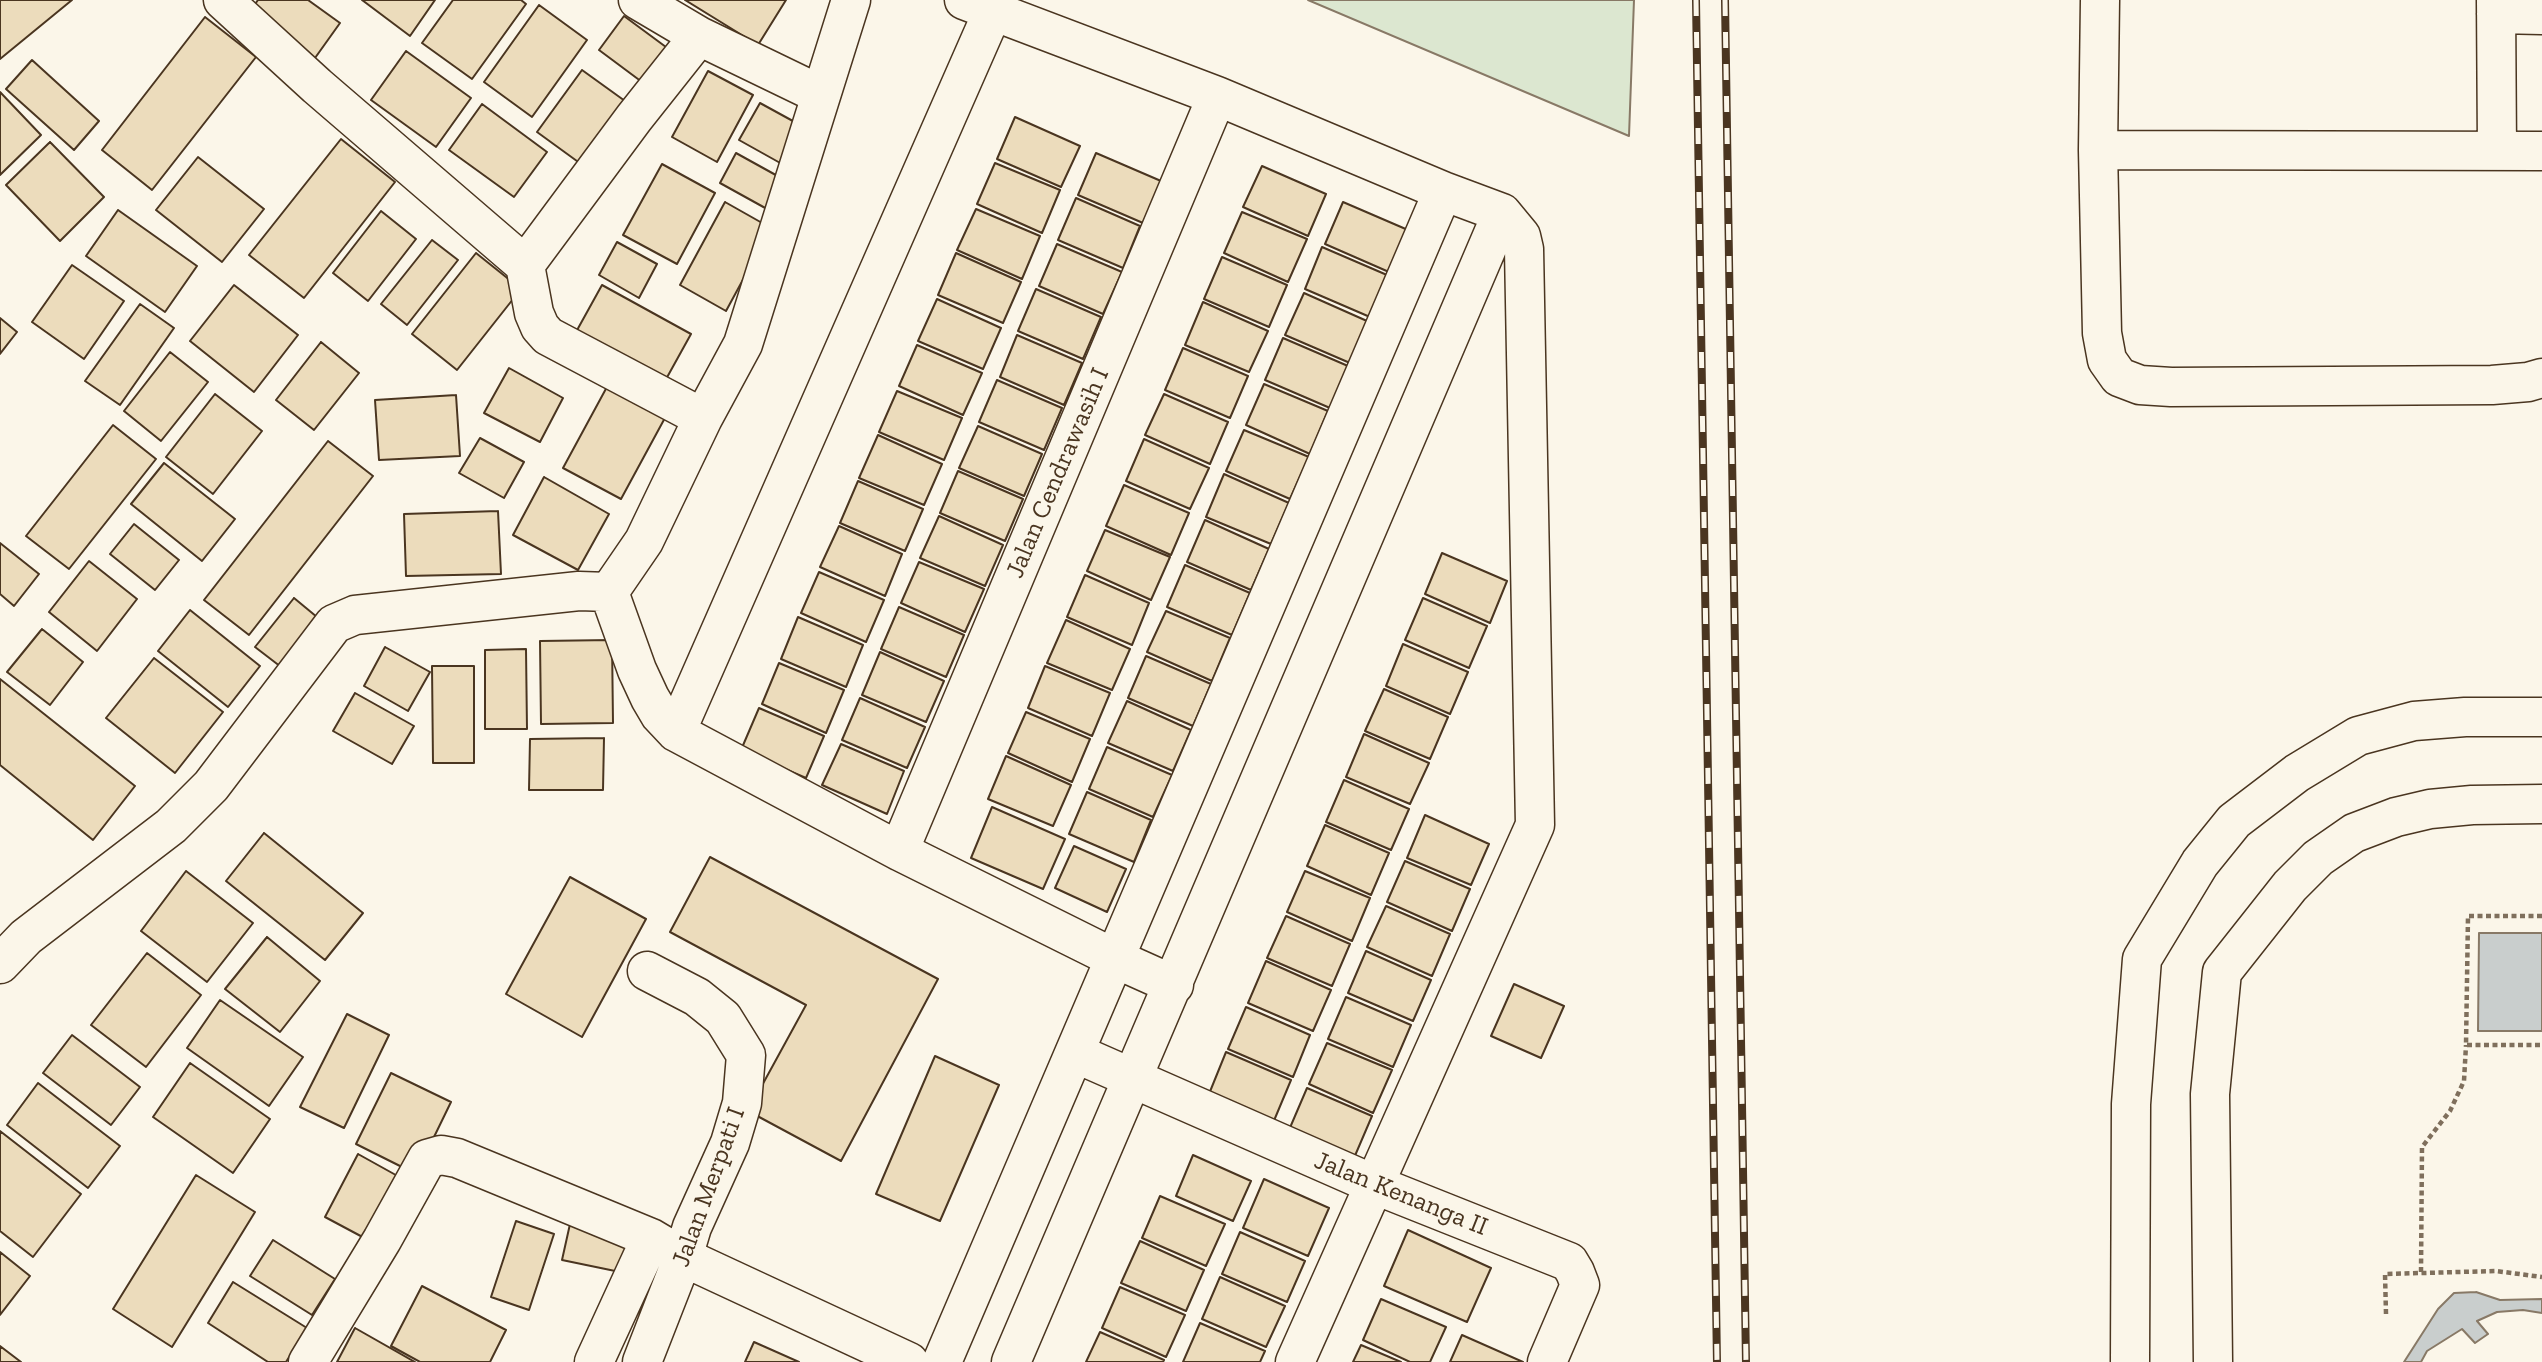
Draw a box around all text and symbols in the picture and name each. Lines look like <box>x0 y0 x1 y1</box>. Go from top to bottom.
street label: Jalan Cendrawasih I <box>1000 363 1116 583</box>
street label: Jalan Merpati I <box>666 1103 752 1271</box>
street label: Jalan Kenanga II <box>1310 1145 1492 1243</box>

